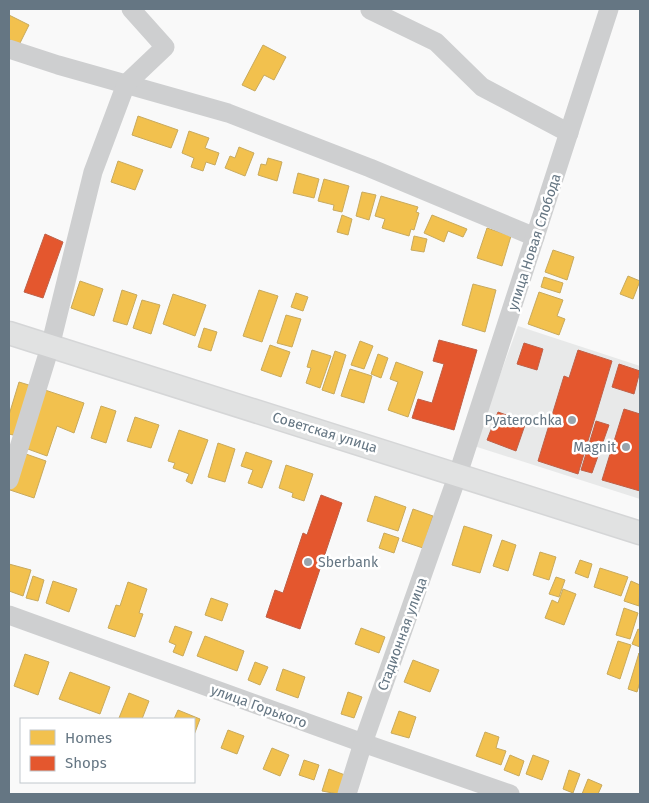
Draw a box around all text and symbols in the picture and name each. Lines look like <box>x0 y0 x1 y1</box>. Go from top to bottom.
street label: улица Новая Слобода <box>504 172 565 313</box>
street label: Советская улица <box>270 408 379 456</box>
place label: Pyaterochka <box>485 412 562 429</box>
marker: Pyaterochka <box>566 414 578 426</box>
place label: Magnit <box>573 439 617 456</box>
marker: Magnit <box>620 441 632 453</box>
place label: Sberbank <box>318 554 379 571</box>
marker: Sberbank <box>302 556 314 568</box>
street label: Стадионная улица <box>374 575 431 693</box>
street label: улица Горького <box>208 681 309 732</box>
legend <box>20 718 195 783</box>
text: Homes <box>65 729 112 747</box>
text: Shops <box>65 754 107 772</box>

